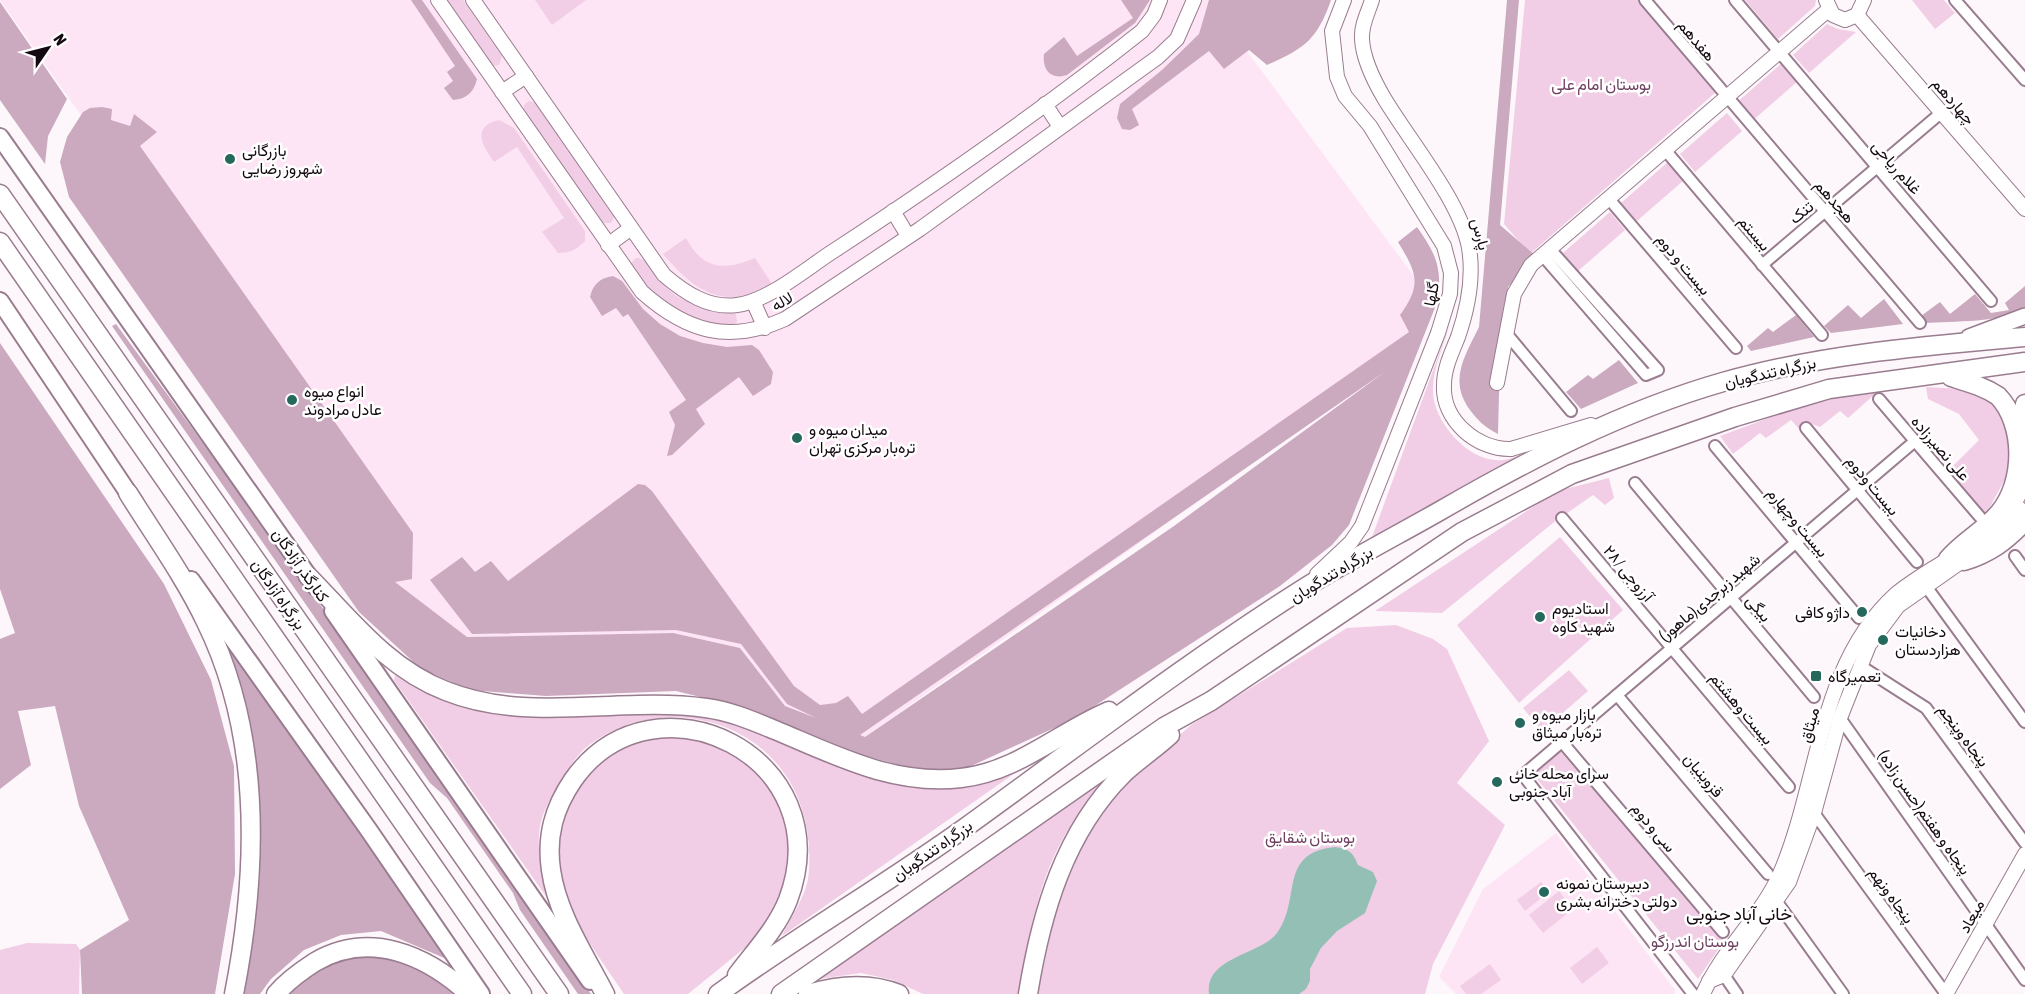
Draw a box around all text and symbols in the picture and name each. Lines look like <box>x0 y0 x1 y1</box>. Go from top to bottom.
street label: هفدهم <box>1673 16 1720 66</box>
north arrow <box>18 18 78 78</box>
text: N <box>50 30 70 48</box>
street label: چهاردهم <box>1927 74 1979 130</box>
park label: بوستان امام علی <box>1551 75 1651 95</box>
street label: غلام ریاحی <box>1867 136 1925 199</box>
place label: بازرگانی شهروز رضایی <box>242 141 323 179</box>
marker: بازرگانی شهروز رضایی <box>223 152 237 166</box>
street label: هجدهم <box>1810 176 1859 228</box>
street label: تنک <box>1785 197 1817 227</box>
street label: بیستم <box>1734 212 1775 255</box>
street label: پارس <box>1465 216 1494 253</box>
street label: بیست و دوم <box>1652 230 1715 300</box>
street label: گلها <box>1420 280 1444 308</box>
street label: لاله <box>768 288 796 314</box>
street label: بزرگراه تندگویان <box>1722 353 1818 393</box>
place label: انواع میوه عادل مرادوند <box>304 382 382 420</box>
marker: انواع میوه عادل مرادوند <box>285 393 299 407</box>
street label: علی نصیرزاده <box>1907 412 1974 485</box>
place label: میدان میوه و تره‌بار مرکزی تهران <box>809 420 915 458</box>
marker: میدان میوه و تره‌بار مرکزی تهران <box>790 431 804 445</box>
street label: بیست ودوم <box>1841 451 1903 520</box>
street label: بیست وچهارم <box>1762 484 1832 562</box>
street label: کنارگذر آزادگان <box>268 525 333 606</box>
street label: آرزوجی /۲۸ <box>1599 541 1659 607</box>
street label: بزرگراه تندگویان <box>1286 542 1377 607</box>
street label: شهید زبرجدی(ماهور) <box>1655 549 1765 646</box>
street label: بزرگراه آزادگان <box>247 555 310 634</box>
street label: بیگی <box>1741 591 1775 626</box>
place label: استادیوم شهید کاوه <box>1552 599 1615 637</box>
place label: داژو کافی <box>1795 603 1850 623</box>
marker: داژو کافی <box>1855 605 1869 619</box>
marker: استادیوم شهید کاوه <box>1533 610 1547 624</box>
place label: دخانیات هزاردستان <box>1895 622 1961 660</box>
marker: دخانیات هزاردستان <box>1876 633 1890 647</box>
place label: تعمیرگاه <box>1828 667 1881 687</box>
street label: بیست وهشتم <box>1705 668 1777 749</box>
marker: تعمیرگاه <box>1809 669 1823 683</box>
street label: پنجاه وپنجم <box>1932 700 1993 772</box>
place label: بازار میوه و تره‌بار میثاق <box>1532 705 1602 743</box>
street label: میثاق <box>1796 705 1823 745</box>
marker: بازار میوه و تره‌بار میثاق <box>1513 716 1527 730</box>
street label: (حسن زاده)پنجاه و هفتم <box>1873 746 1975 880</box>
street label: قزوینیان <box>1679 749 1727 802</box>
place label: سرای محله خانی آباد جنوبی <box>1509 764 1609 802</box>
marker: سرای محله خانی آباد جنوبی <box>1490 775 1504 789</box>
street label: سی و دوم <box>1627 799 1680 857</box>
street label: بزرگراه تندگویان <box>889 816 977 886</box>
park label: بوستان شقایق <box>1265 828 1355 848</box>
street label: پنجاه ونهم <box>1863 863 1918 928</box>
place label: دبیرستان نمونه دولتی دخترانه بشری <box>1556 874 1677 912</box>
marker: دبیرستان نمونه دولتی دخترانه بشری <box>1537 885 1551 899</box>
street label: میعاد <box>1955 896 1988 936</box>
district label: خانی آباد جنوبی <box>1686 903 1792 925</box>
park label: بوستان اندرزگو <box>1651 932 1739 952</box>

